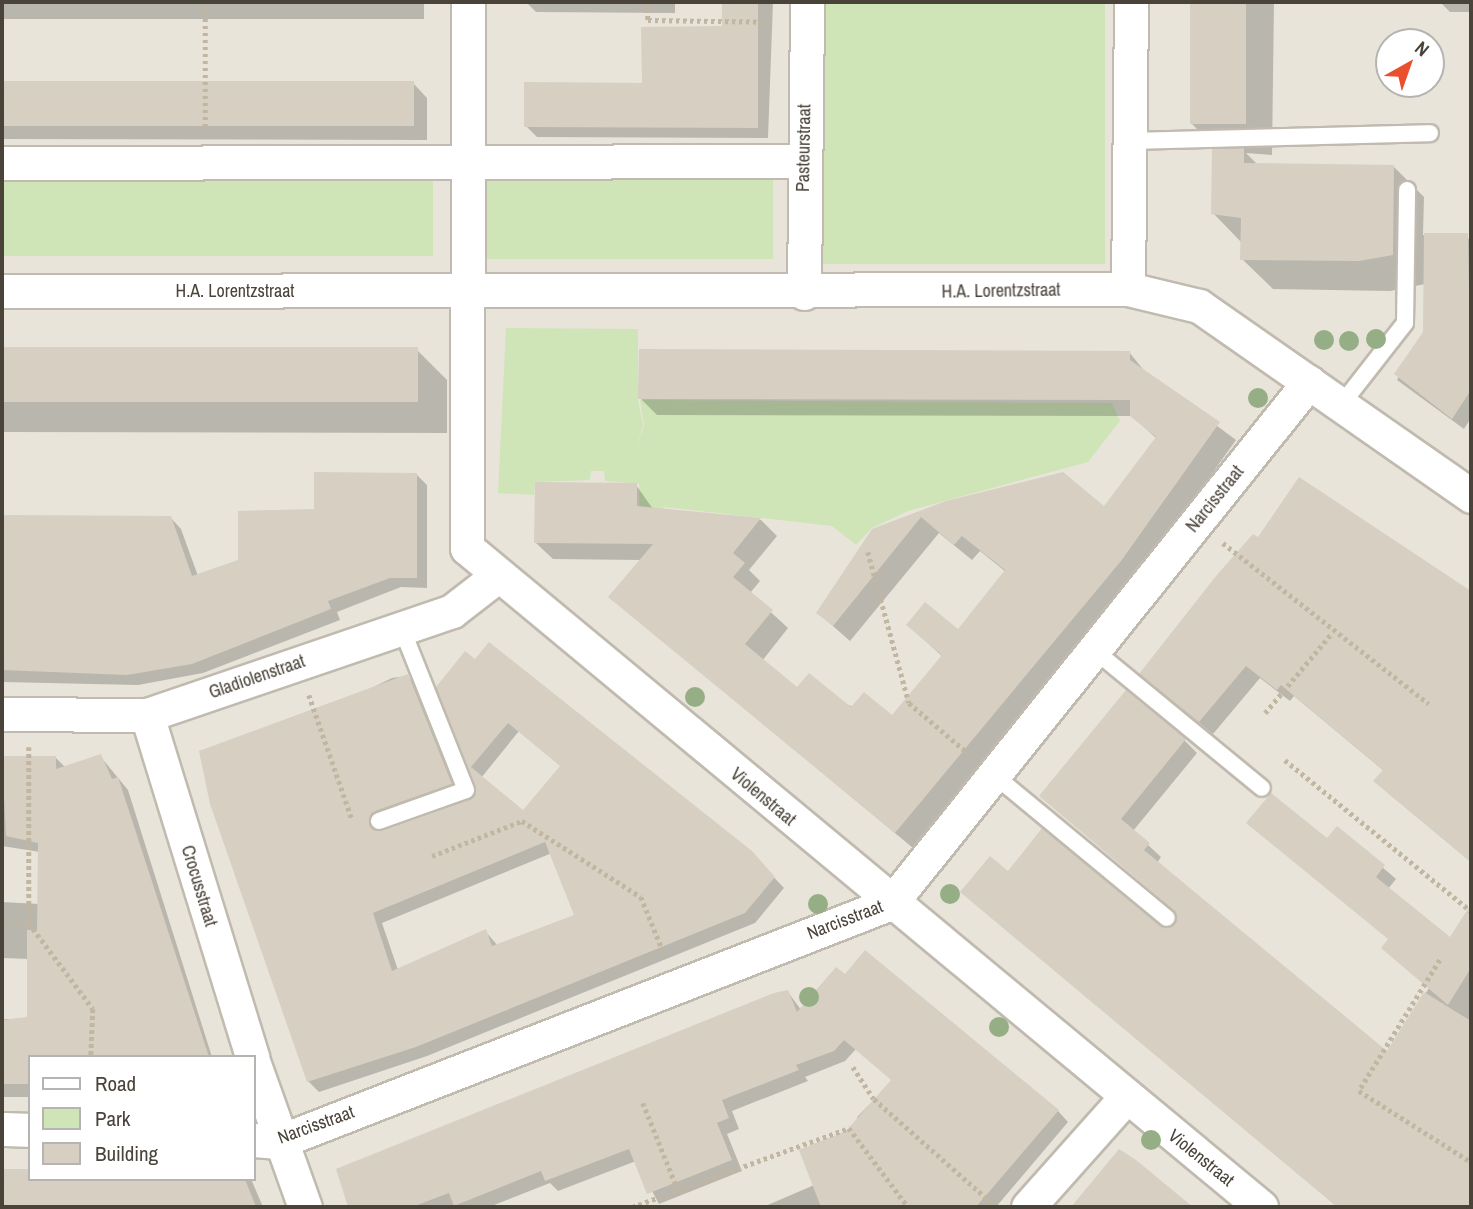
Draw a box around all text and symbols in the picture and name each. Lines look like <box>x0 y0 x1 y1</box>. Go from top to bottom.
north arrow <box>1375 28 1445 98</box>
text: N <box>1410 35 1435 62</box>
street label: Pasteurstraat <box>792 104 816 192</box>
street label: H.A. Lorentzstraat <box>941 279 1061 303</box>
street label: H.A. Lorentzstraat <box>176 280 294 302</box>
street label: Narcisstraat <box>1182 461 1248 537</box>
street label: Gladiolenstraat <box>206 650 308 704</box>
street label: Violenstraat <box>726 763 800 831</box>
street label: Crocusstraat <box>176 843 222 929</box>
street label: Narcisstraat <box>804 896 886 944</box>
legend <box>28 1055 256 1181</box>
text: Road <box>95 1069 136 1098</box>
street label: Narcisstraat <box>275 1101 357 1149</box>
text: Park <box>95 1104 130 1133</box>
street label: Violenstraat <box>1164 1125 1238 1191</box>
text: Building <box>95 1139 158 1168</box>

